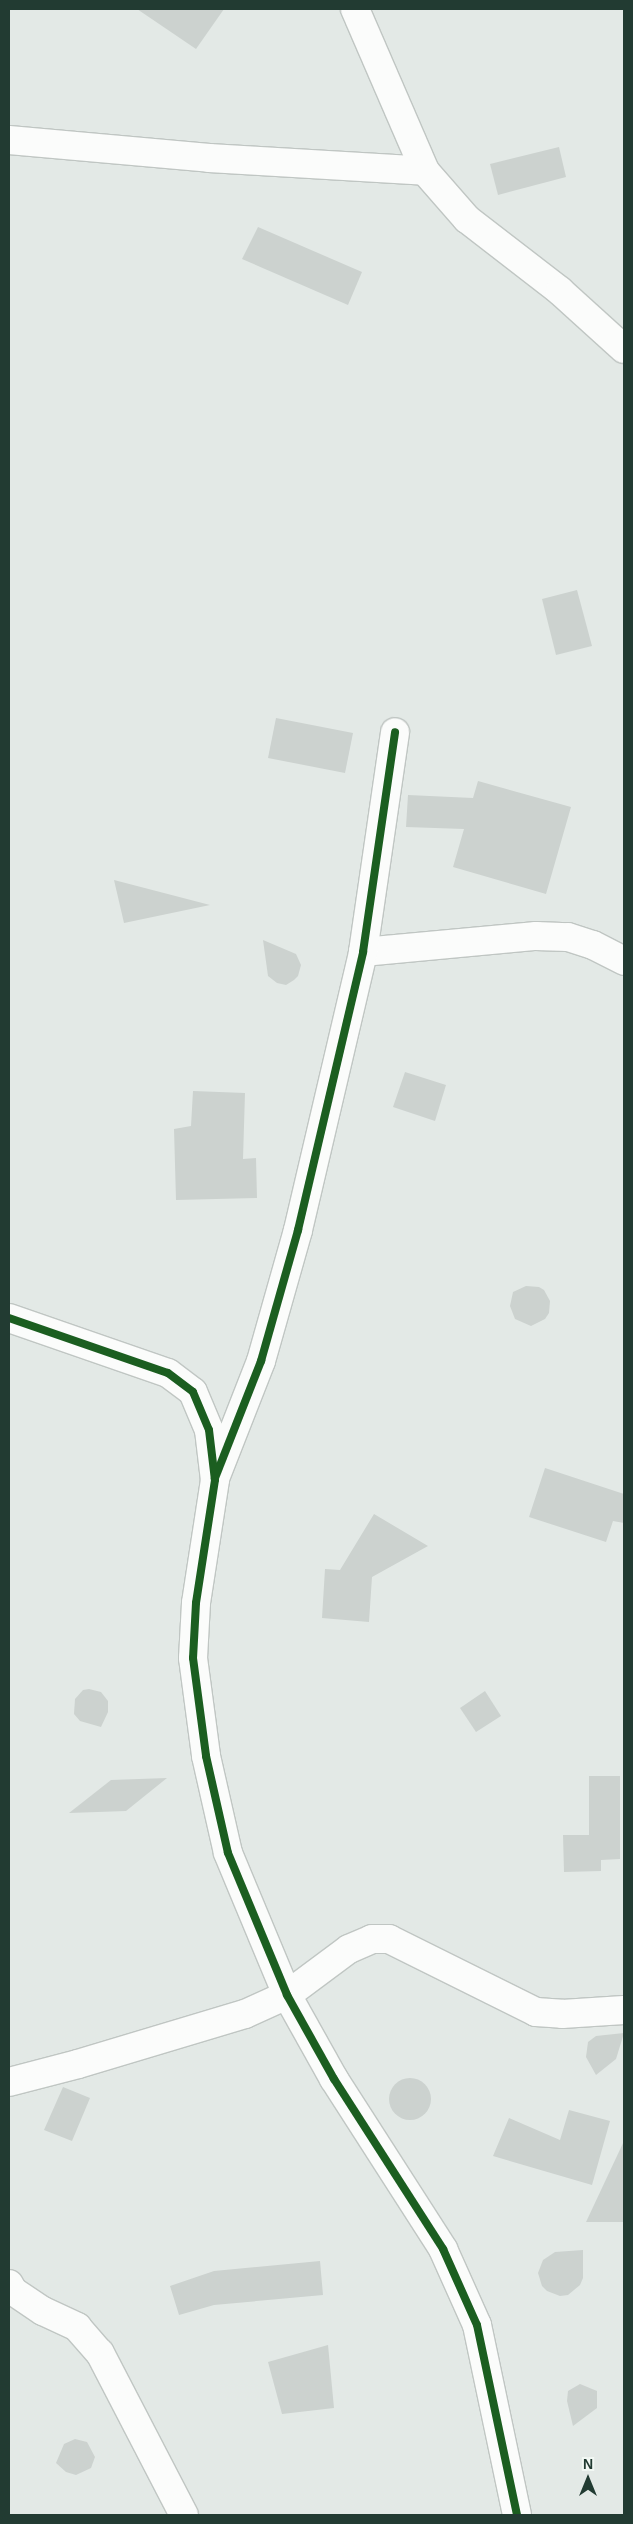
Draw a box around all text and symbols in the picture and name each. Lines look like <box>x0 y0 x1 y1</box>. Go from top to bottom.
north arrow <box>563 2454 613 2504</box>
text: N <box>583 2456 593 2472</box>

